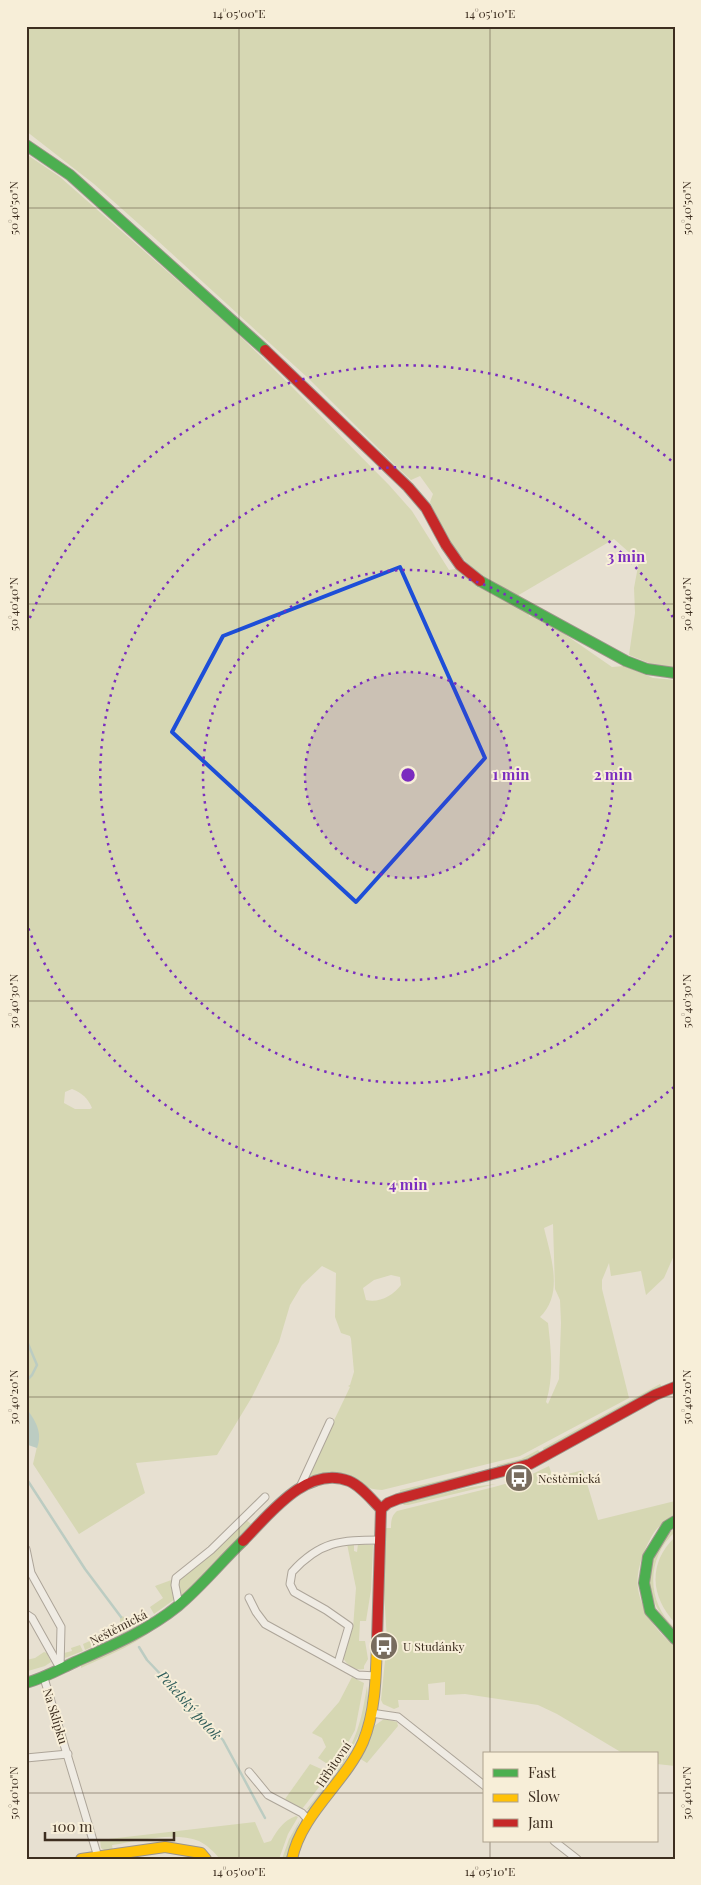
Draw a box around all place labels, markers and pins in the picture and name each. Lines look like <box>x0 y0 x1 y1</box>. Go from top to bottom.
centre of rings <box>399 766 417 784</box>
bus stop icon: Neštěmická <box>504 1463 534 1493</box>
place label: Neštěmická <box>538 1470 600 1486</box>
bus stop icon: U Studánky <box>369 1631 399 1661</box>
place label: U Studánky <box>403 1638 465 1654</box>

